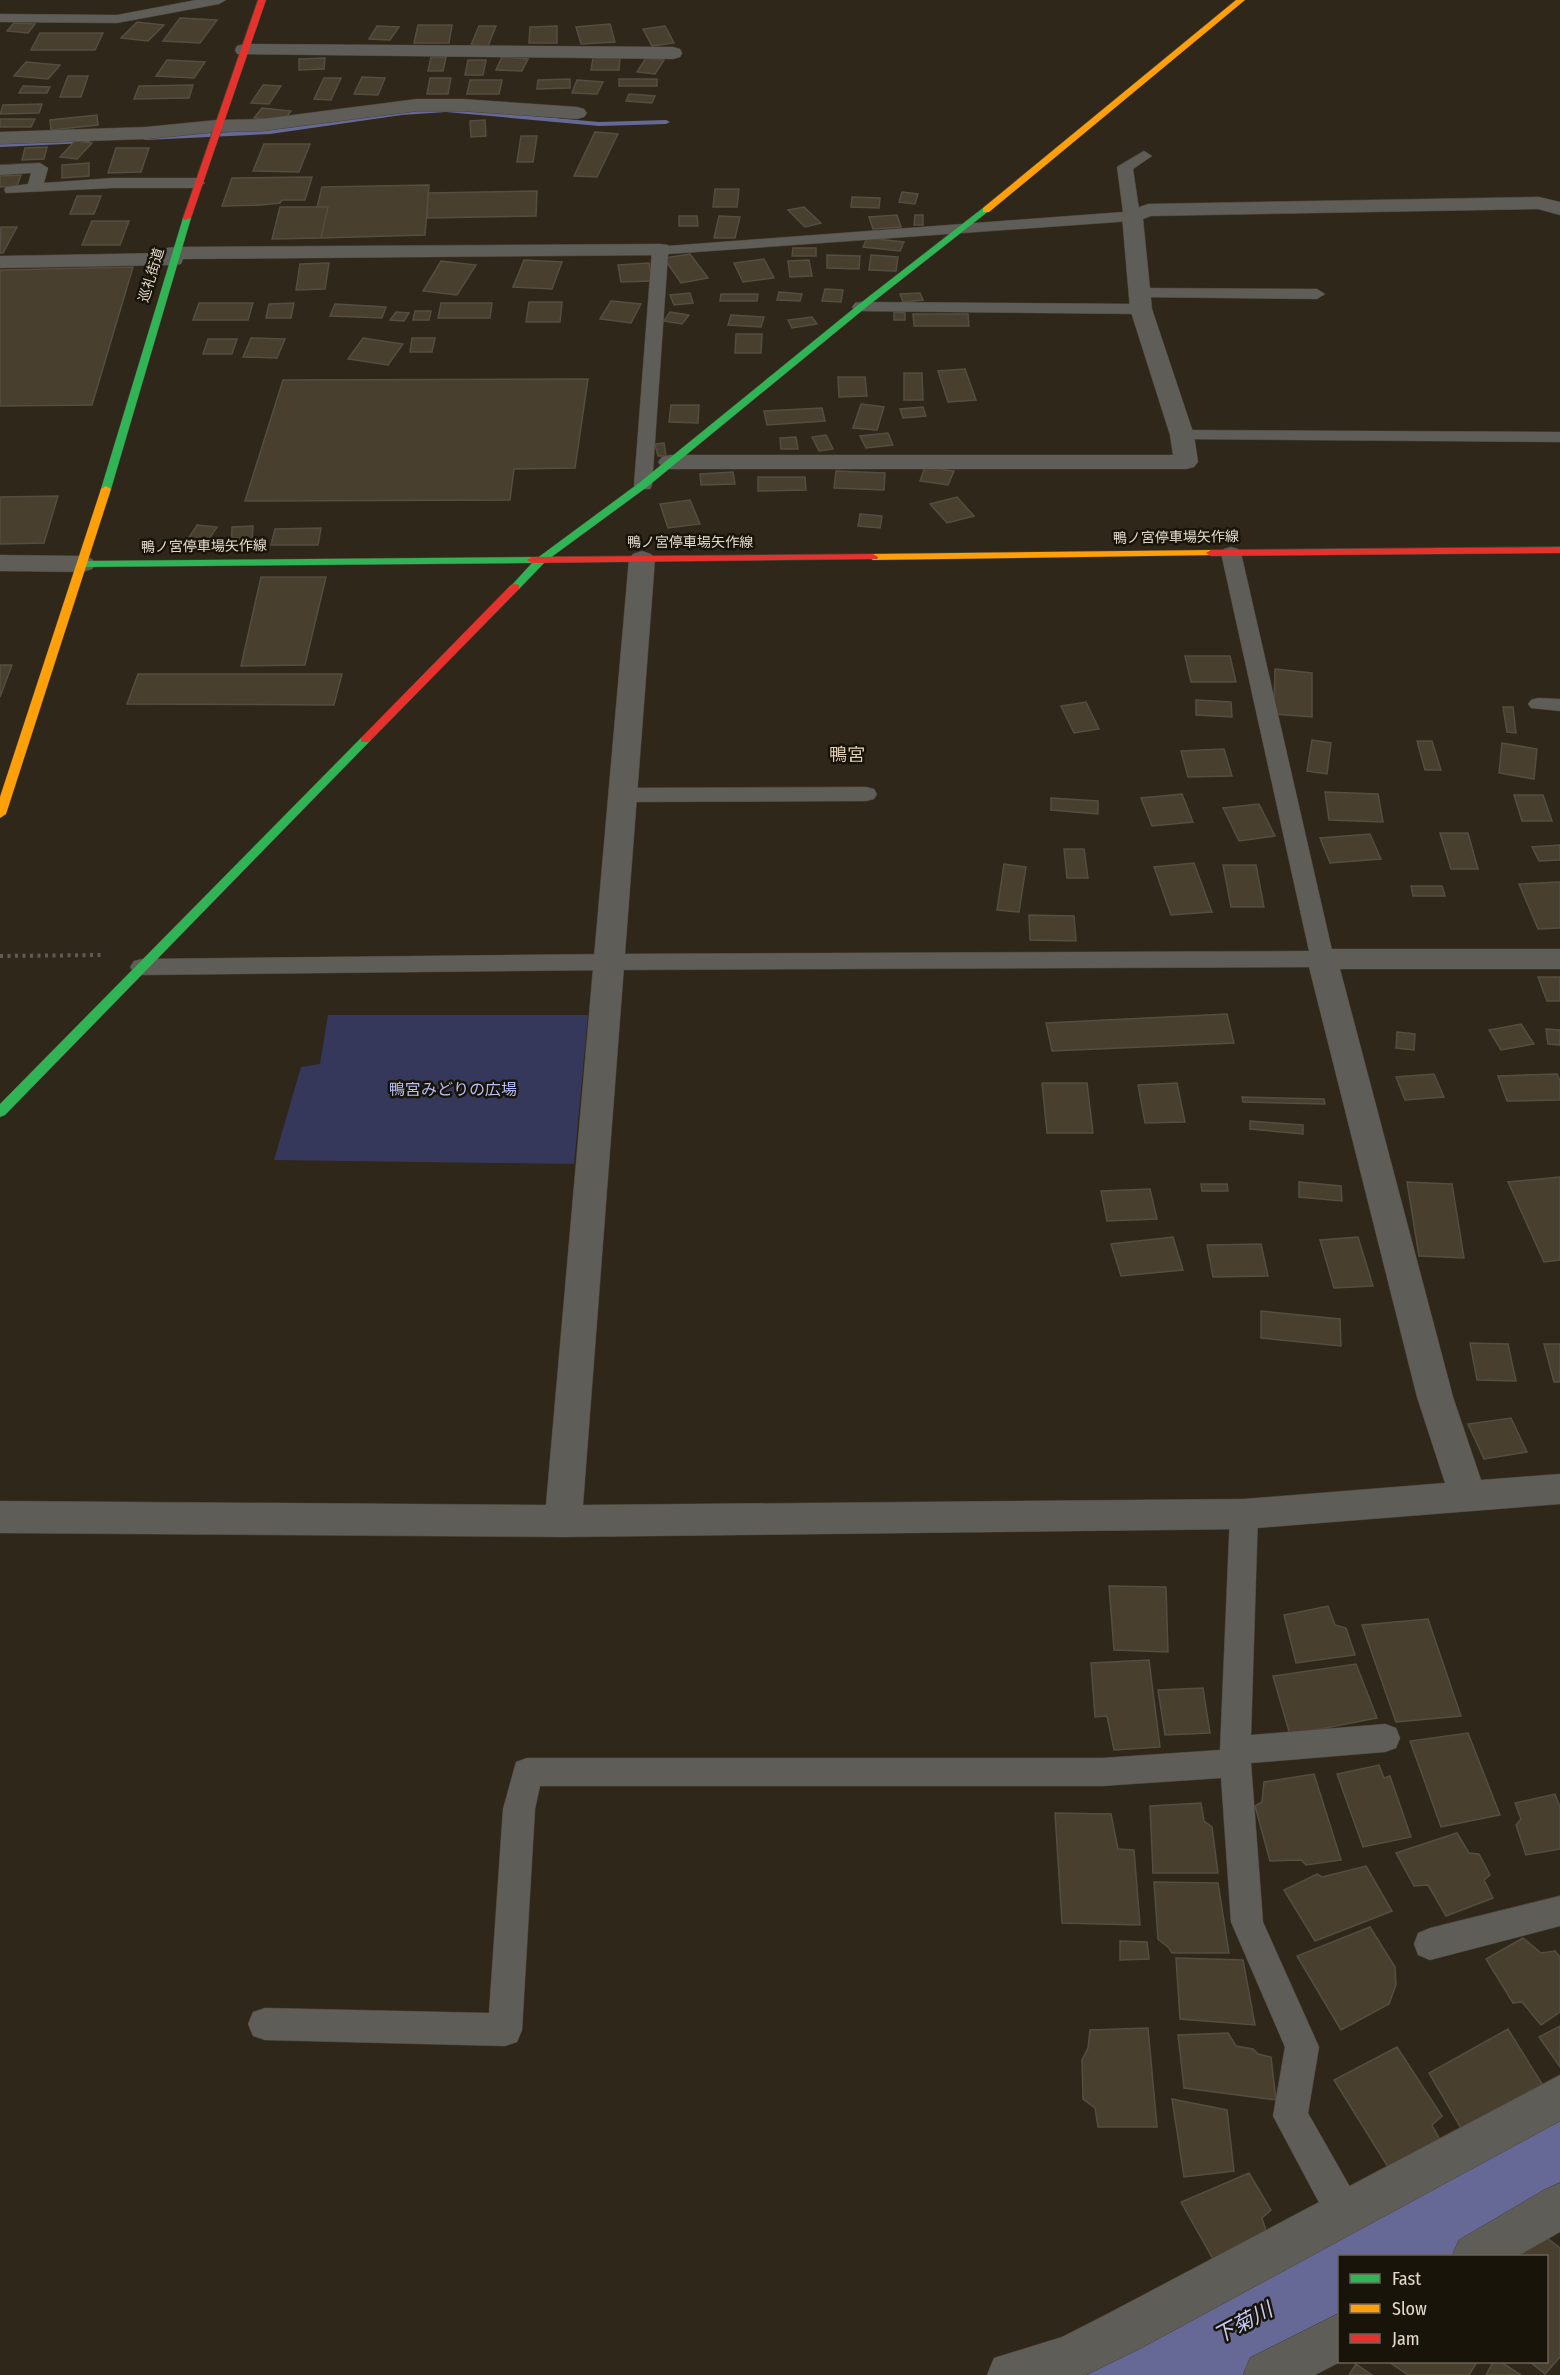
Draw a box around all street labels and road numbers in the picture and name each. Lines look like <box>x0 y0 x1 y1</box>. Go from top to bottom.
street label: 巡礼街道 <box>135 246 168 304</box>
street label: 鴨ノ宮停車場矢作線 <box>1113 528 1239 547</box>
street label: 鴨ノ宮停車場矢作線 <box>627 534 753 551</box>
street label: 鴨ノ宮停車場矢作線 <box>141 537 267 556</box>

